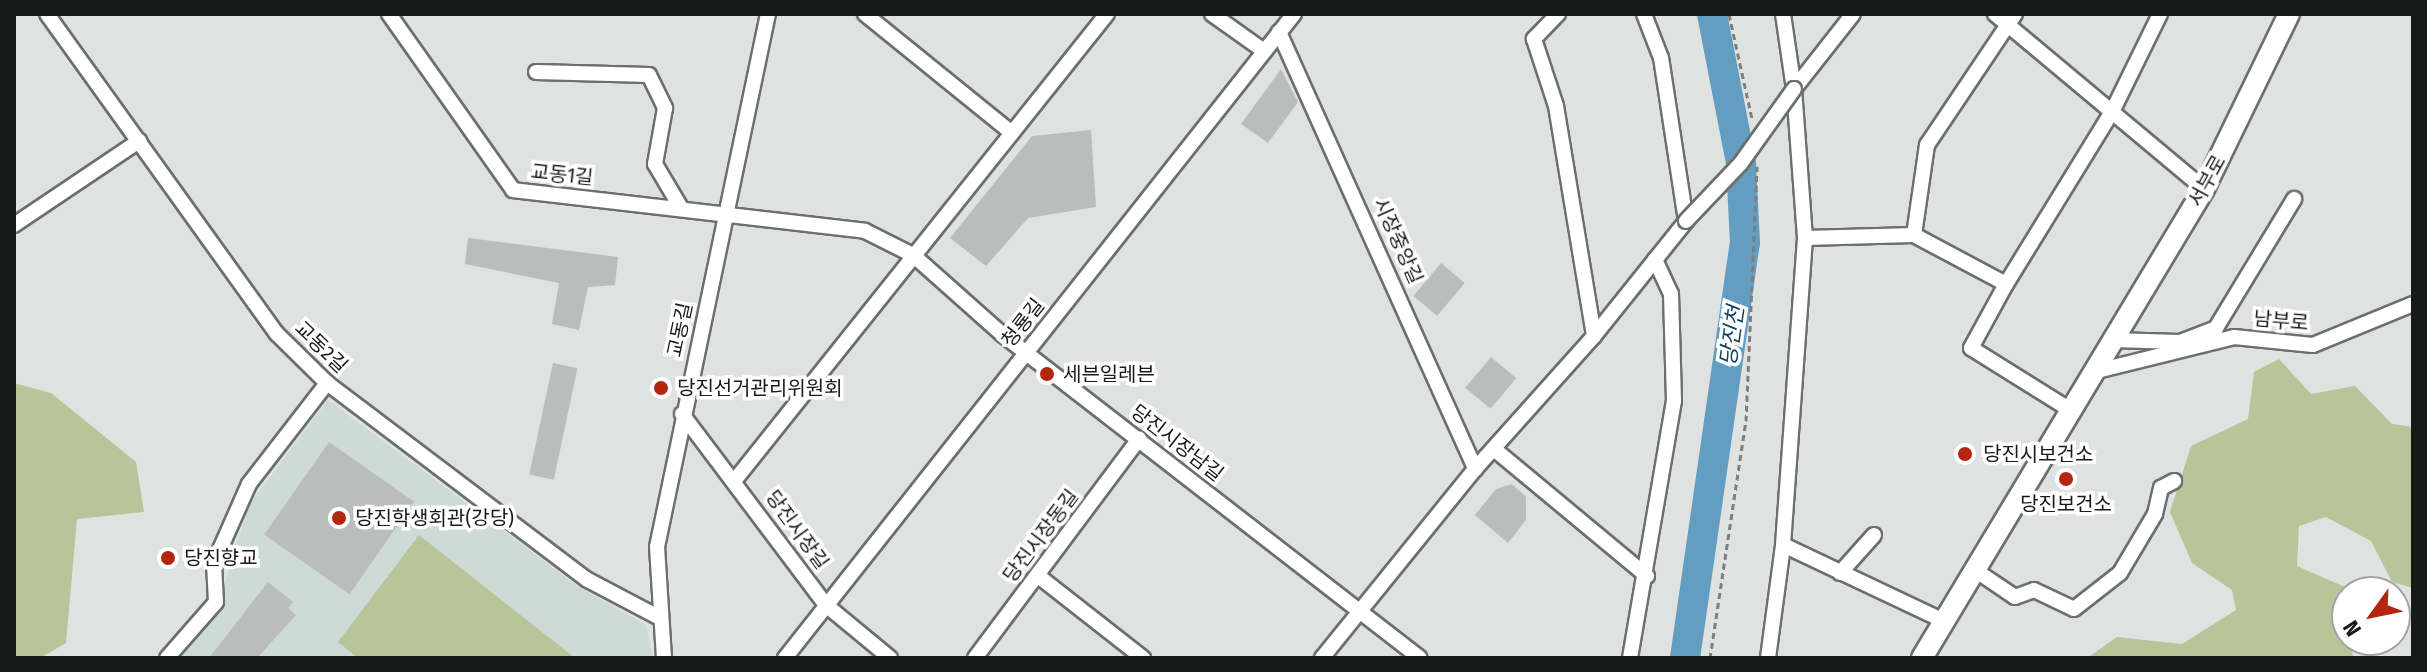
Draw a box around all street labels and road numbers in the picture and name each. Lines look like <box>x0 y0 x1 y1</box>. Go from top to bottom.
street label: 서부로 <box>2183 151 2231 211</box>
street label: 교동1길 <box>529 160 595 190</box>
street label: 시장중앙길 <box>1368 194 1428 288</box>
street label: 청룡길 <box>997 294 1049 352</box>
street label: 교동길 <box>663 301 697 359</box>
street label: 남부로 <box>2252 307 2310 335</box>
street label: 교동2길 <box>290 316 352 378</box>
street label: 당진시장남길 <box>1126 400 1228 486</box>
street label: 당진시장동길 <box>998 485 1084 587</box>
street label: 당진시장길 <box>760 486 834 574</box>

